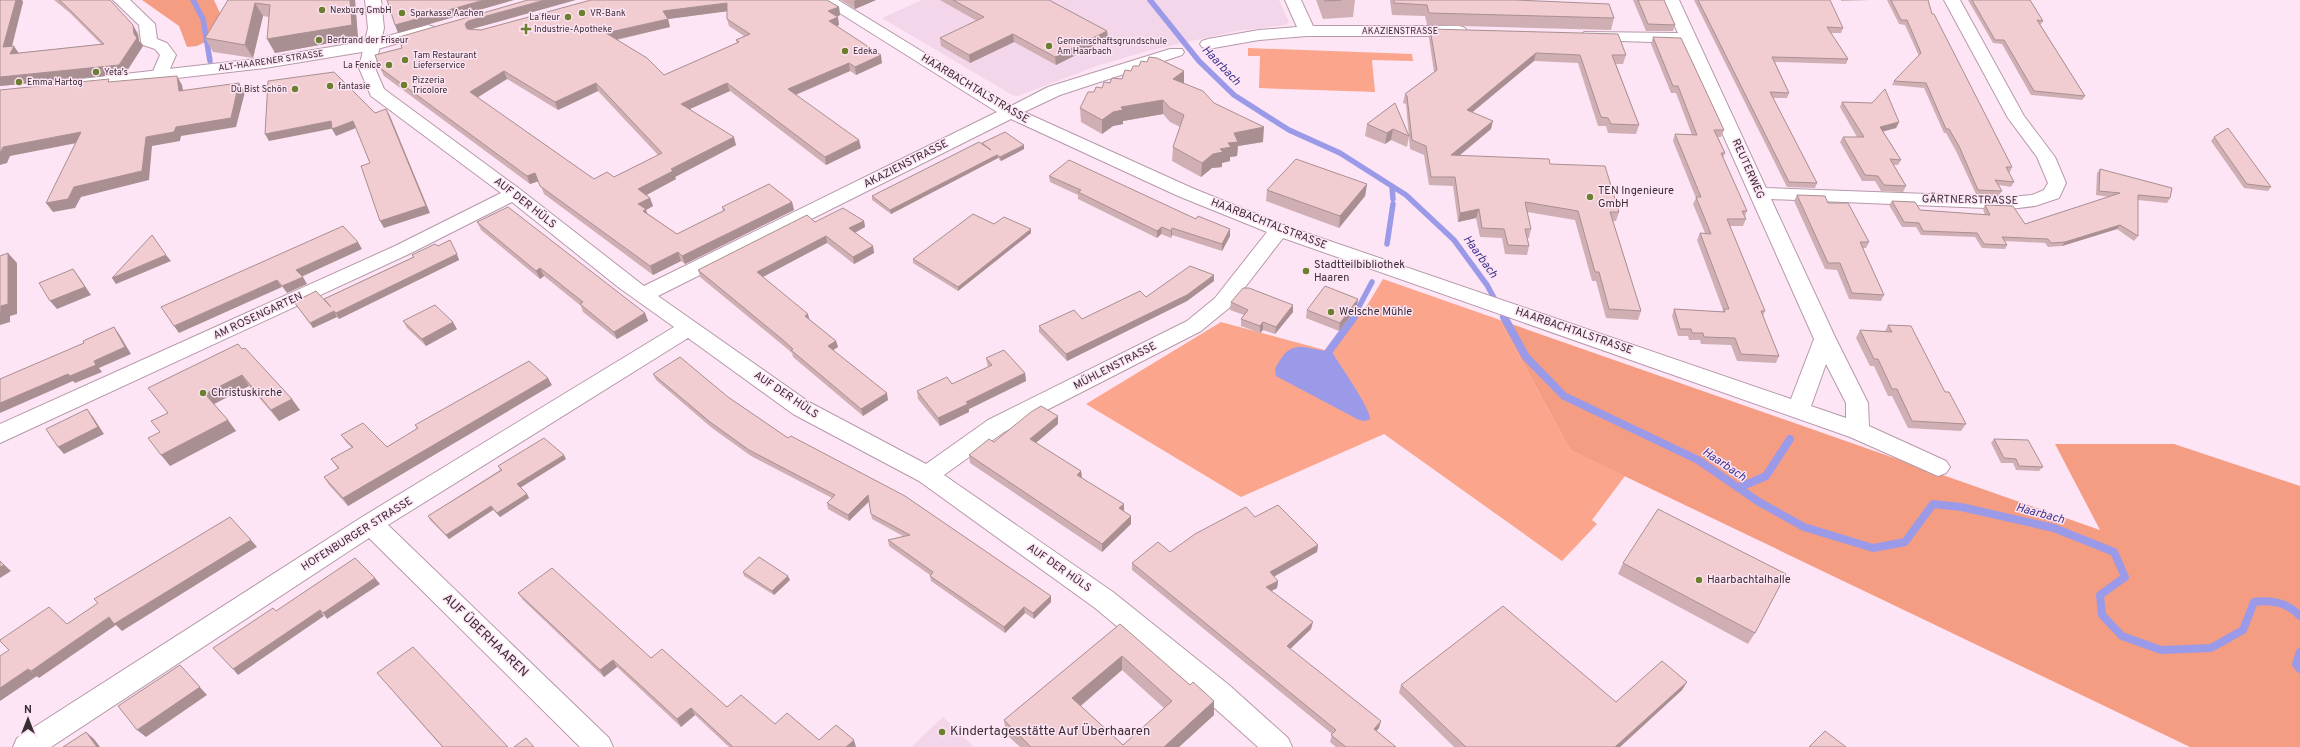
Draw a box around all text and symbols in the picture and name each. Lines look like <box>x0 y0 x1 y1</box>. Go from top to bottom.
marker: Nexburg GmbH <box>317 5 327 15</box>
place label: Nexburg GmbH <box>330 5 391 16</box>
marker: Sparkasse Aachen <box>397 8 407 18</box>
place label: Sparkasse Aachen <box>410 8 484 19</box>
marker: VR-Bank <box>577 8 587 18</box>
place label: VR-Bank <box>590 8 626 19</box>
place label: La fleur <box>529 12 560 23</box>
marker: La fleur <box>563 12 573 22</box>
marker: Industrie-Apotheke <box>521 24 531 34</box>
place label: Industrie-Apotheke <box>534 24 612 35</box>
street label: AKAZIENSTRASSE <box>1362 26 1438 37</box>
marker: Bertrand der Friseur <box>314 35 324 45</box>
place label: Bertrand der Friseur <box>327 35 409 46</box>
place label: Gemeinschaftsgrundschule Am Haarbach <box>1057 36 1167 57</box>
marker: Gemeinschaftsgrundschule Am Haarbach <box>1044 41 1054 51</box>
water label: Haarbach <box>1198 43 1244 90</box>
marker: Edeka <box>840 46 850 56</box>
place label: Edeka <box>853 46 878 57</box>
street label: ALT-HAARENER STRASSE <box>218 48 324 74</box>
place label: Tam Restaurant Lieferservice <box>413 50 477 71</box>
street label: HAARBACHTALSTRASSE <box>919 51 1031 127</box>
marker: Tam Restaurant Lieferservice <box>400 55 410 65</box>
place label: La Fenice <box>343 60 381 71</box>
marker: La Fenice <box>384 60 394 70</box>
marker: Yeta's <box>91 67 101 77</box>
place label: Yeta's <box>104 67 128 78</box>
place label: Pizzeria Tricolore <box>412 75 447 96</box>
marker: Emma Hartog <box>14 77 24 87</box>
place label: Emma Hartog <box>27 77 83 88</box>
marker: Pizzeria Tricolore <box>399 80 409 90</box>
marker: fantasie <box>325 81 335 91</box>
place label: fantasie <box>338 81 370 92</box>
place label: Du Bist Schön <box>231 84 287 95</box>
marker: Du Bist Schön <box>290 84 300 94</box>
street label: AKAZIENSTRASSE <box>861 137 951 191</box>
street label: REUTERWEG <box>1728 137 1768 201</box>
street label: AUF DER HÜLS <box>491 174 560 232</box>
place label: TEN Ingenieure GmbH <box>1598 184 1674 211</box>
street label: GÄRTNERSTRASSE <box>1922 191 2018 208</box>
marker: TEN Ingenieure GmbH <box>1585 192 1595 202</box>
street label: HAARBACHTALSTRASSE <box>1209 195 1329 253</box>
water label: Haarbach <box>1459 232 1501 282</box>
place label: Stadtteilbibliothek Haaren <box>1314 258 1405 285</box>
marker: Stadtteilbibliothek Haaren <box>1301 266 1311 276</box>
street label: AM ROSENGARTEN <box>211 289 305 343</box>
street label: HAARBACHTALSTRASSE <box>1513 304 1635 358</box>
place label: Welsche Mühle <box>1339 305 1412 319</box>
marker: Welsche Mühle <box>1326 307 1336 317</box>
street label: MÜHLENSTRASSE <box>1071 338 1159 393</box>
street label: AUF DER HÜLS <box>751 367 822 422</box>
place label: Christuskirche <box>211 386 282 400</box>
marker: Christuskirche <box>198 388 208 398</box>
water label: Haarbach <box>1699 444 1749 486</box>
street label: HOFENBURGER STRASSE <box>299 494 415 574</box>
water label: Haarbach <box>2014 500 2067 528</box>
street label: AUF DER HÜLS <box>1024 540 1094 595</box>
place label: Haarbachtalhalle <box>1707 573 1791 587</box>
marker: Haarbachtalhalle <box>1694 575 1704 585</box>
street label: AUF ÜBERHAAREN <box>439 589 533 681</box>
north arrow <box>8 699 48 739</box>
text: N <box>24 703 32 717</box>
place label: Kindertagesstätte Auf Überhaaren <box>950 722 1150 740</box>
marker: Kindertagesstätte Auf Überhaaren <box>937 727 947 737</box>

